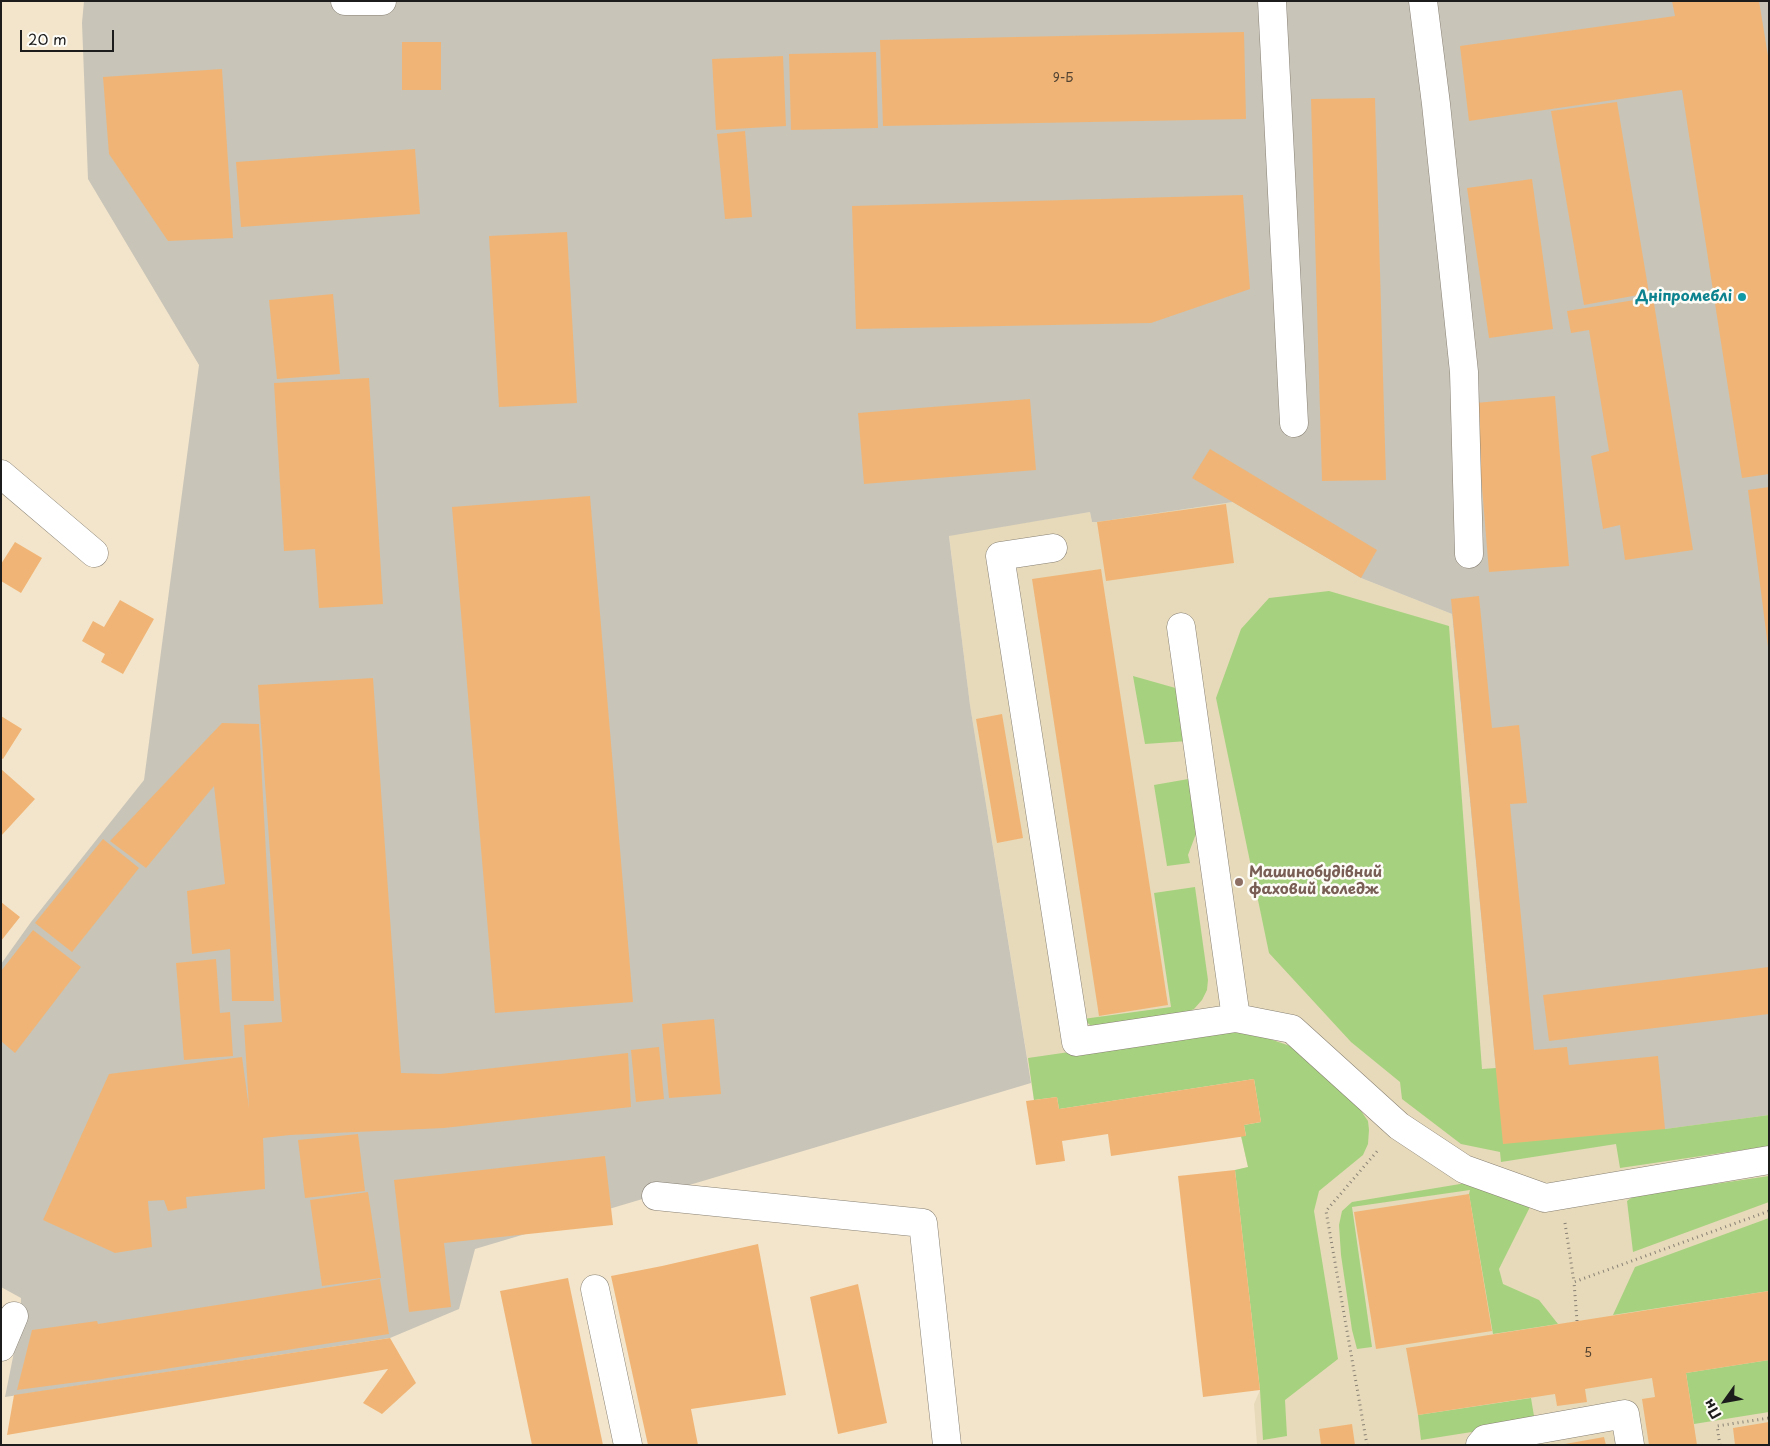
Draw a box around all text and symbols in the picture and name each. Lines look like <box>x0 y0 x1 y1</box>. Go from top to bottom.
scale bar <box>22 20 116 52</box>
text: 20 m <box>28 27 67 50</box>
house number: 9-Б <box>1053 72 1073 86</box>
place label: Дніпромеблі <box>1636 288 1732 306</box>
marker: Дніпромеблі <box>1736 291 1748 303</box>
place label: Машинобудівний фаховий коледж <box>1249 864 1382 899</box>
marker: Машинобудівний фаховий коледж <box>1233 876 1245 888</box>
house number: 5 <box>1584 1347 1592 1361</box>
north arrow <box>1700 1376 1750 1426</box>
text: Пн <box>1698 1395 1726 1423</box>

